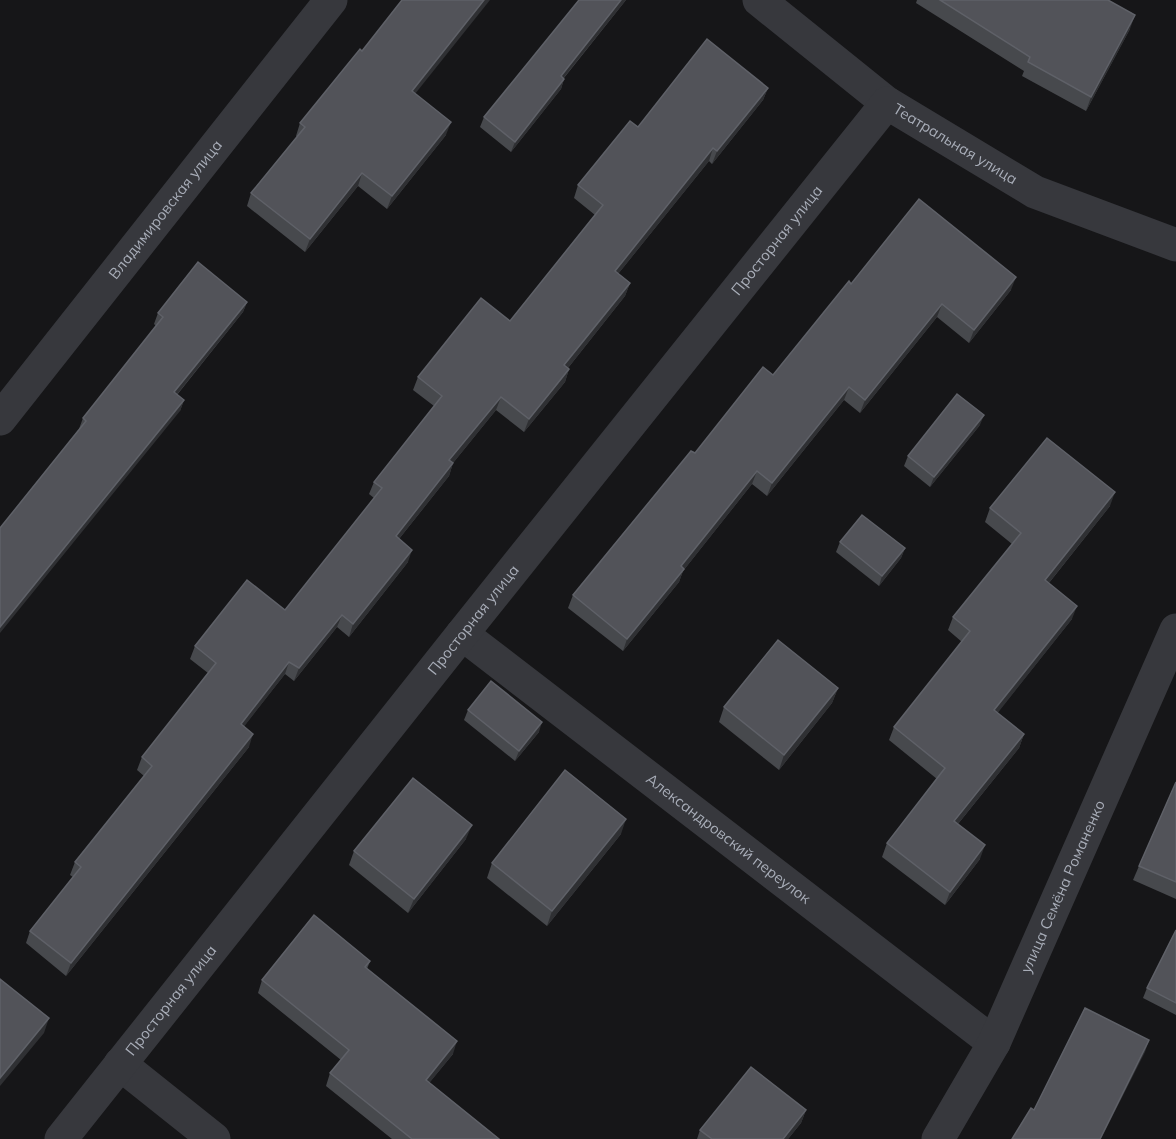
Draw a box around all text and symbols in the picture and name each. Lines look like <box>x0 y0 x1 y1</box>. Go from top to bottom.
street label: Театральная улица <box>890 99 1021 188</box>
street label: Владимировская улица <box>104 136 226 283</box>
street label: Просторная улица <box>727 181 826 299</box>
street label: Просторная улица <box>423 561 523 679</box>
street label: Александровский переулок <box>643 769 816 908</box>
street label: улица Семёна Романенко <box>1016 797 1109 976</box>
street label: Просторная улица <box>121 941 220 1059</box>

